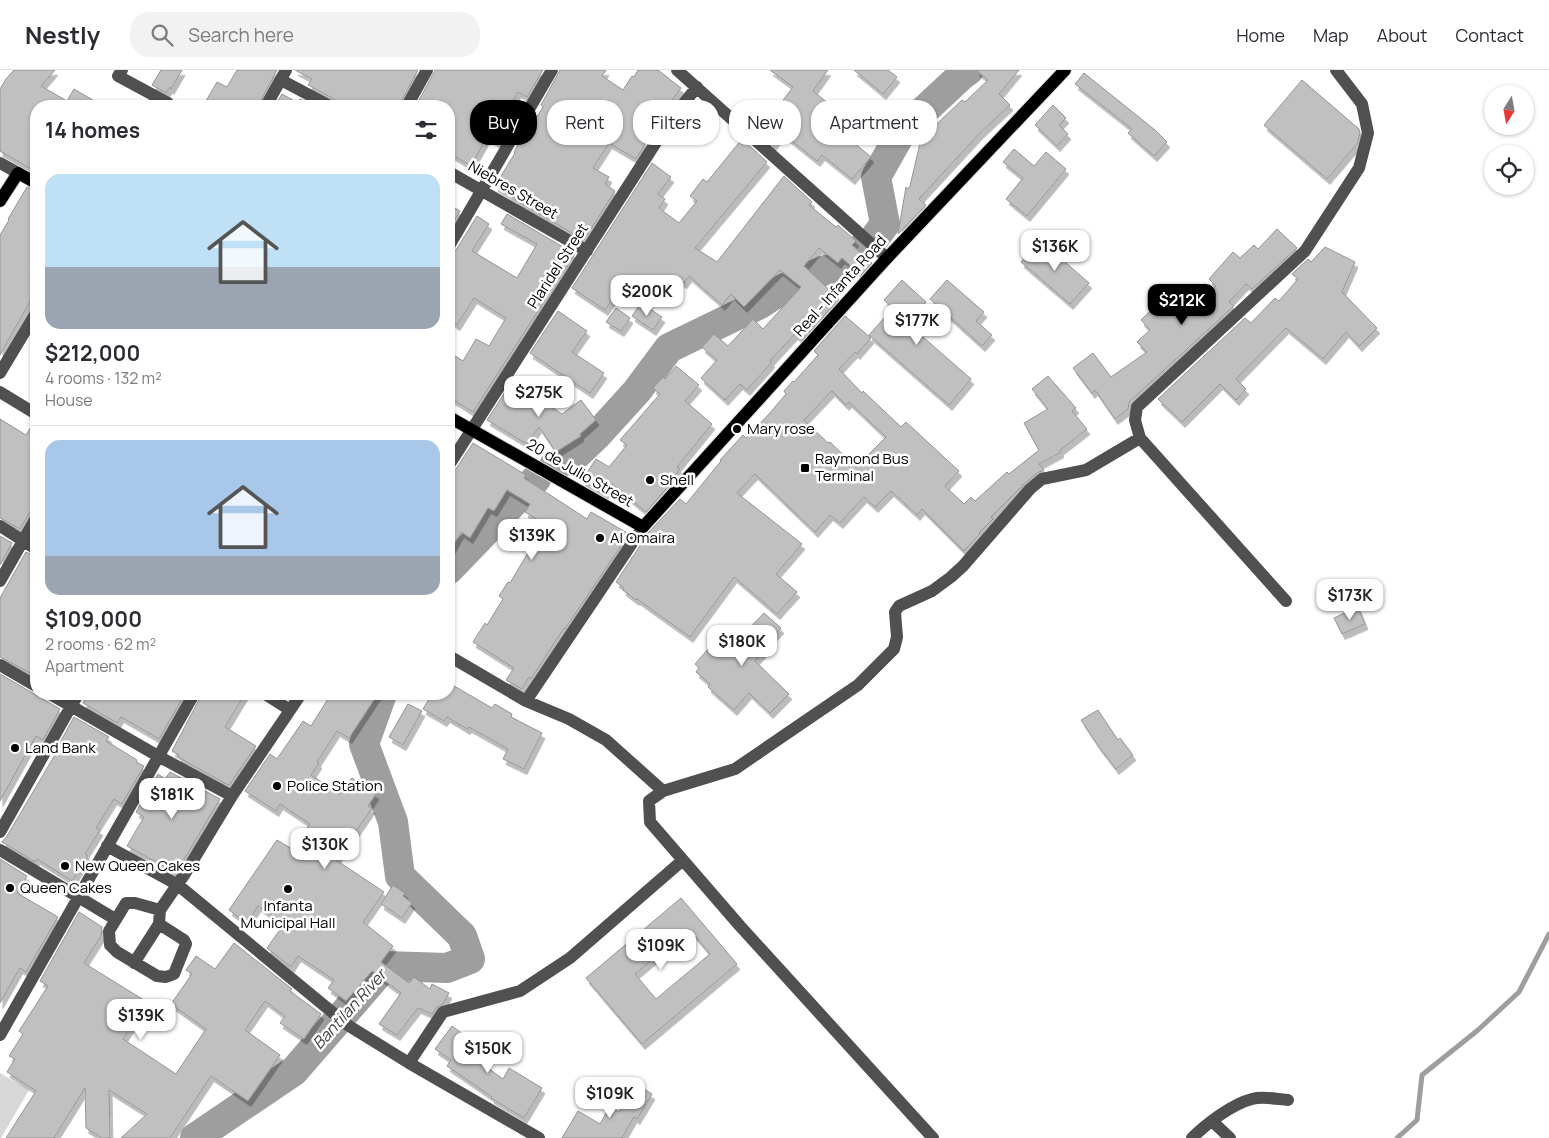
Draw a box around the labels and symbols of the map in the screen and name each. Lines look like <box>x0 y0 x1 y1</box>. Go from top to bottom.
north arrow <box>1484 85 1534 135</box>
street label: Niebres Street <box>465 155 562 224</box>
street label: Plaridel Street <box>522 219 593 313</box>
street label: Real - Infanta Road <box>788 230 891 341</box>
pin: $136K <box>1020 230 1090 272</box>
pin: $200K <box>612 274 682 317</box>
pin: $212K <box>1147 284 1217 326</box>
pin: $177K <box>882 304 952 346</box>
pin: $275K <box>504 376 574 418</box>
place label: Mary rose <box>747 418 815 439</box>
marker: Mary rose <box>731 423 743 435</box>
street label: 20 de Julio Street <box>523 433 638 512</box>
place label: Raymond Bus Terminal <box>815 448 909 486</box>
marker: Raymond Bus Terminal <box>799 462 811 474</box>
place label: Shell <box>660 469 694 490</box>
marker: Shell <box>644 474 656 486</box>
pin: $139K <box>497 518 567 561</box>
place label: Al Omaira <box>610 527 675 548</box>
marker: Al Omaira <box>594 532 606 544</box>
pin: $173K <box>1315 578 1385 621</box>
pin: $180K <box>707 624 777 667</box>
place label: Land Bank <box>25 737 96 758</box>
marker: Land Bank <box>9 742 21 754</box>
place label: Police Station <box>287 775 383 796</box>
pin: $181K <box>137 778 207 820</box>
marker: Police Station <box>271 780 283 792</box>
pin: $130K <box>290 828 360 870</box>
place label: New Queen Cakes <box>75 855 200 876</box>
marker: New Queen Cakes <box>59 860 71 872</box>
place label: Queen Cakes <box>20 877 112 898</box>
marker: Queen Cakes <box>4 882 16 894</box>
marker: Infanta Municipal Hall <box>282 883 294 895</box>
place label: Infanta Municipal Hall <box>241 895 335 933</box>
pin: $109K <box>626 928 696 971</box>
water label: Bantilan River <box>307 963 392 1054</box>
pin: $139K <box>106 998 176 1041</box>
pin: $150K <box>453 1032 523 1074</box>
pin: $109K <box>575 1076 645 1119</box>

